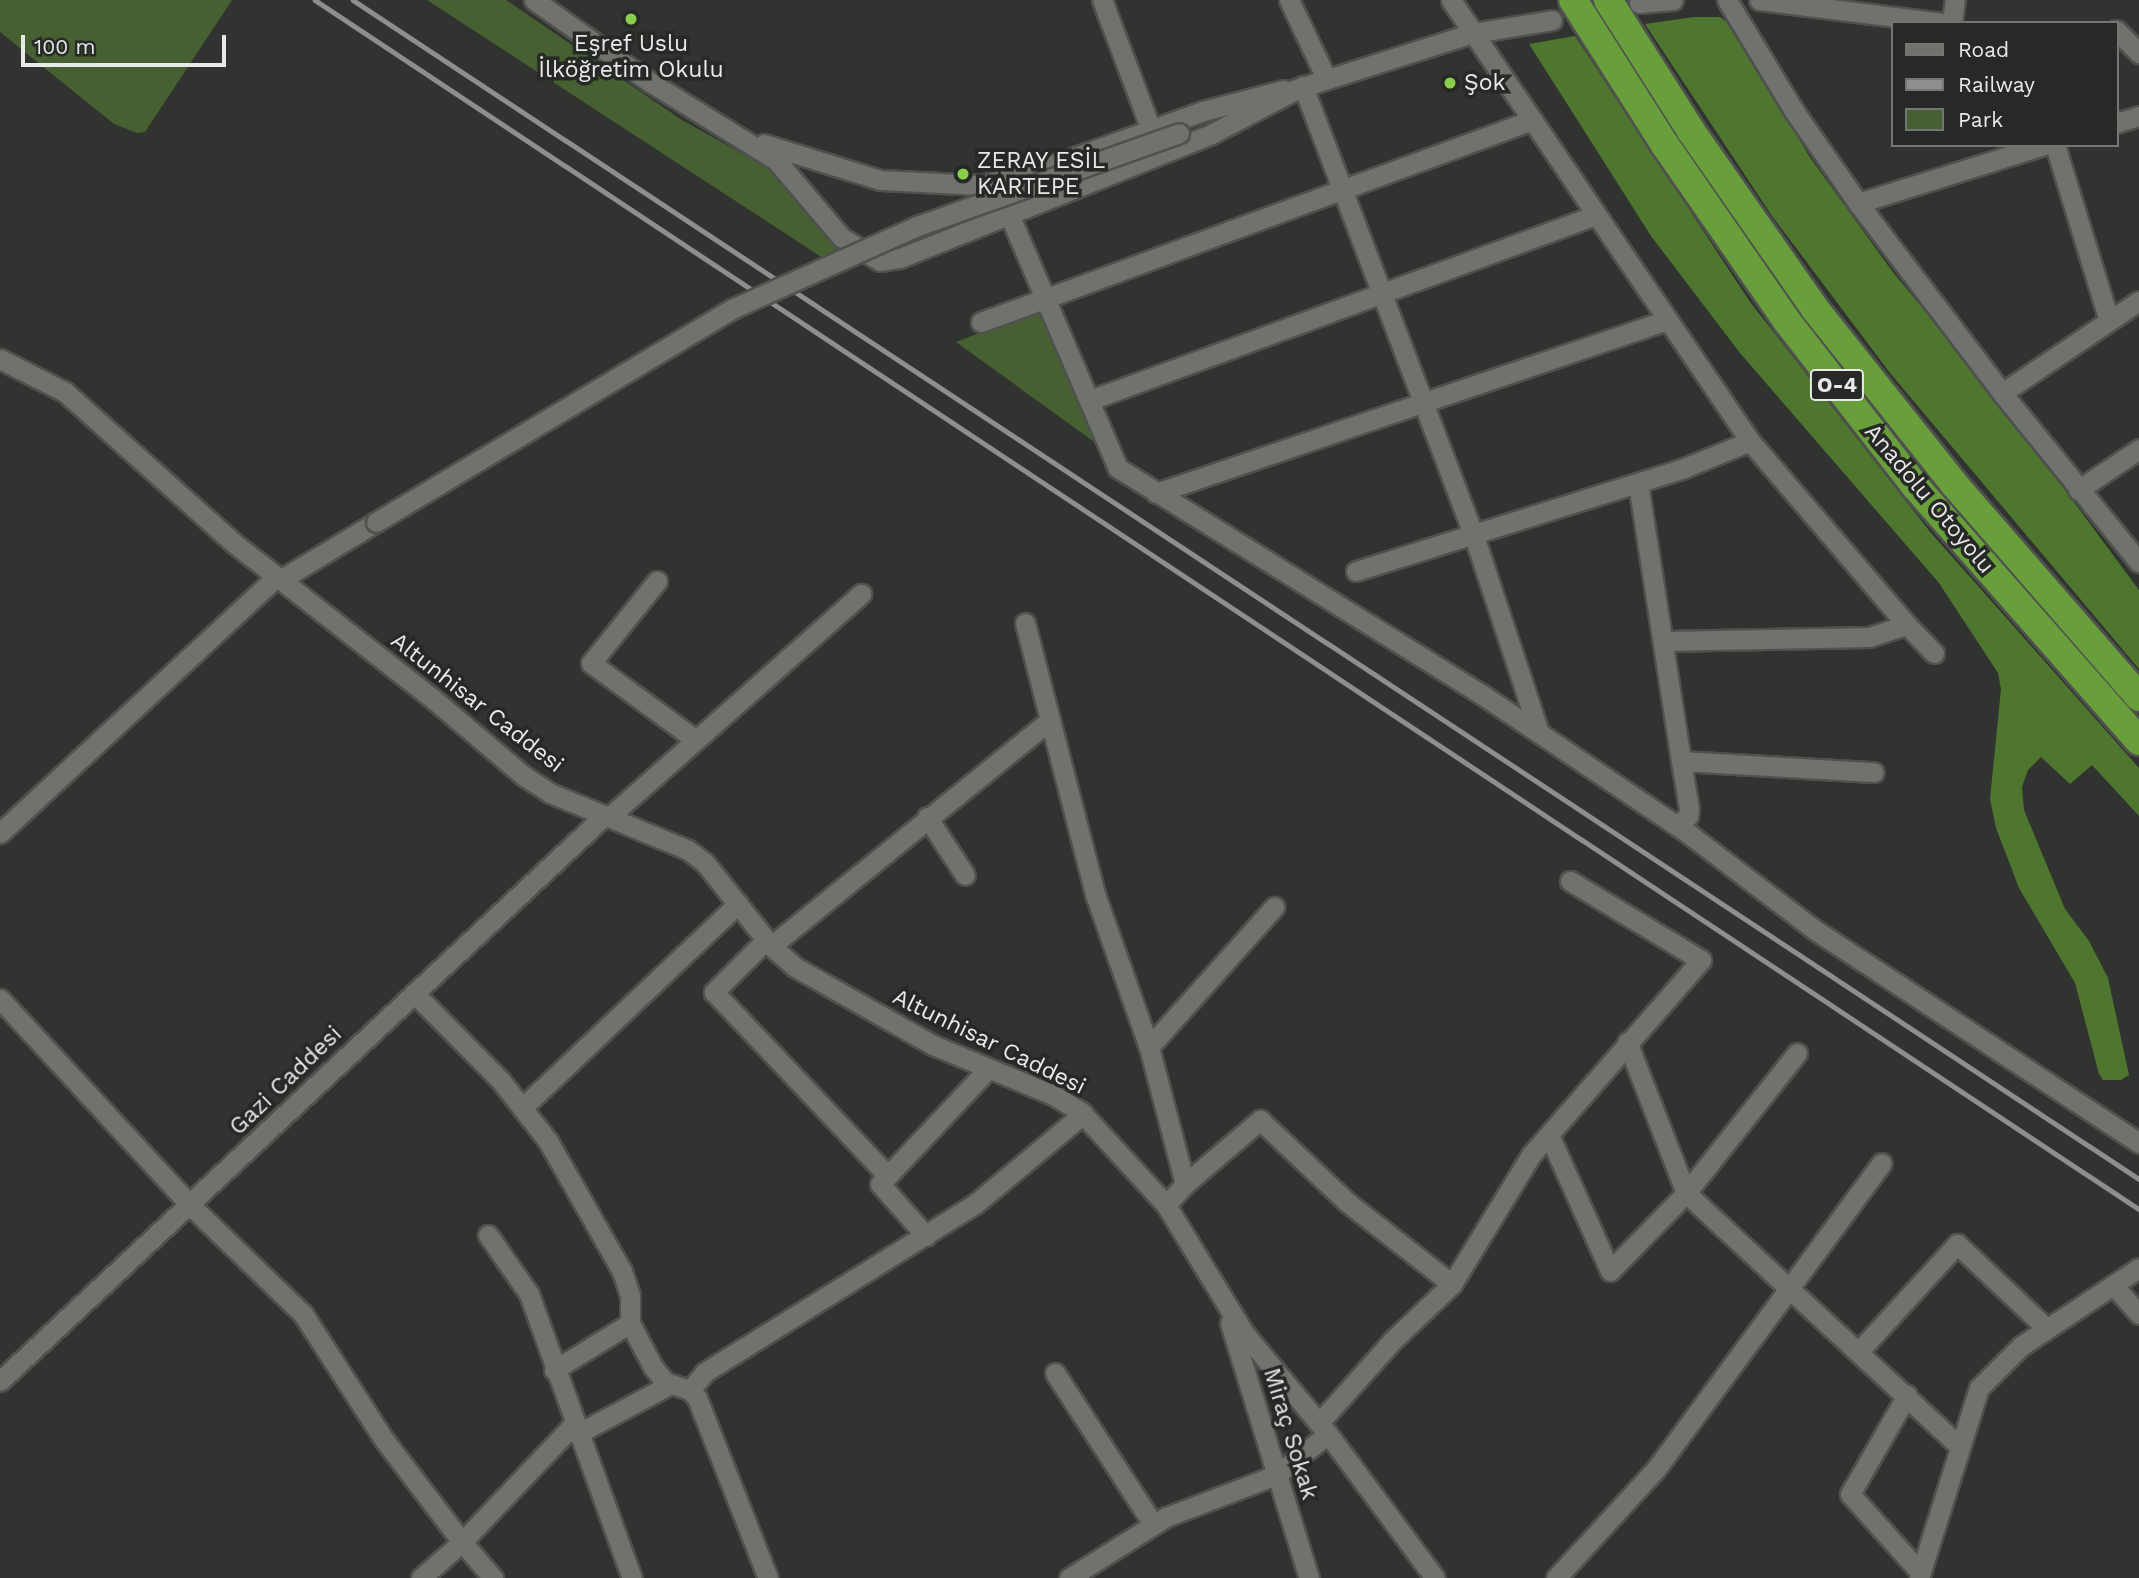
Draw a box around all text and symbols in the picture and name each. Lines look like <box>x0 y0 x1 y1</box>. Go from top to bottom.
marker: Eşref Uslu İlköğretim Okulu <box>623 11 639 27</box>
scale bar <box>24 21 229 65</box>
legend <box>1890 21 2118 147</box>
place label: Eşref Uslu İlköğretim Okulu <box>538 30 724 84</box>
text: 100 m <box>34 34 96 59</box>
text: Road <box>1958 37 2009 62</box>
place label: Şok <box>1464 69 1506 97</box>
text: Railway <box>1958 72 2035 97</box>
marker: Şok <box>1442 75 1458 91</box>
text: Park <box>1958 107 2003 132</box>
place label: ZERAY ESİL KARTEPE <box>977 147 1106 201</box>
marker: ZERAY ESİL KARTEPE <box>955 166 971 182</box>
road number: O-4 <box>1809 368 1865 402</box>
street label: Anadolu Otoyolu <box>1858 419 2000 579</box>
street label: Altunhisar Caddesi <box>385 627 569 779</box>
street label: Altunhisar Caddesi <box>888 983 1090 1101</box>
street label: Gazi Caddesi <box>224 1021 348 1141</box>
street label: Miraç Sokak <box>1257 1365 1323 1503</box>

